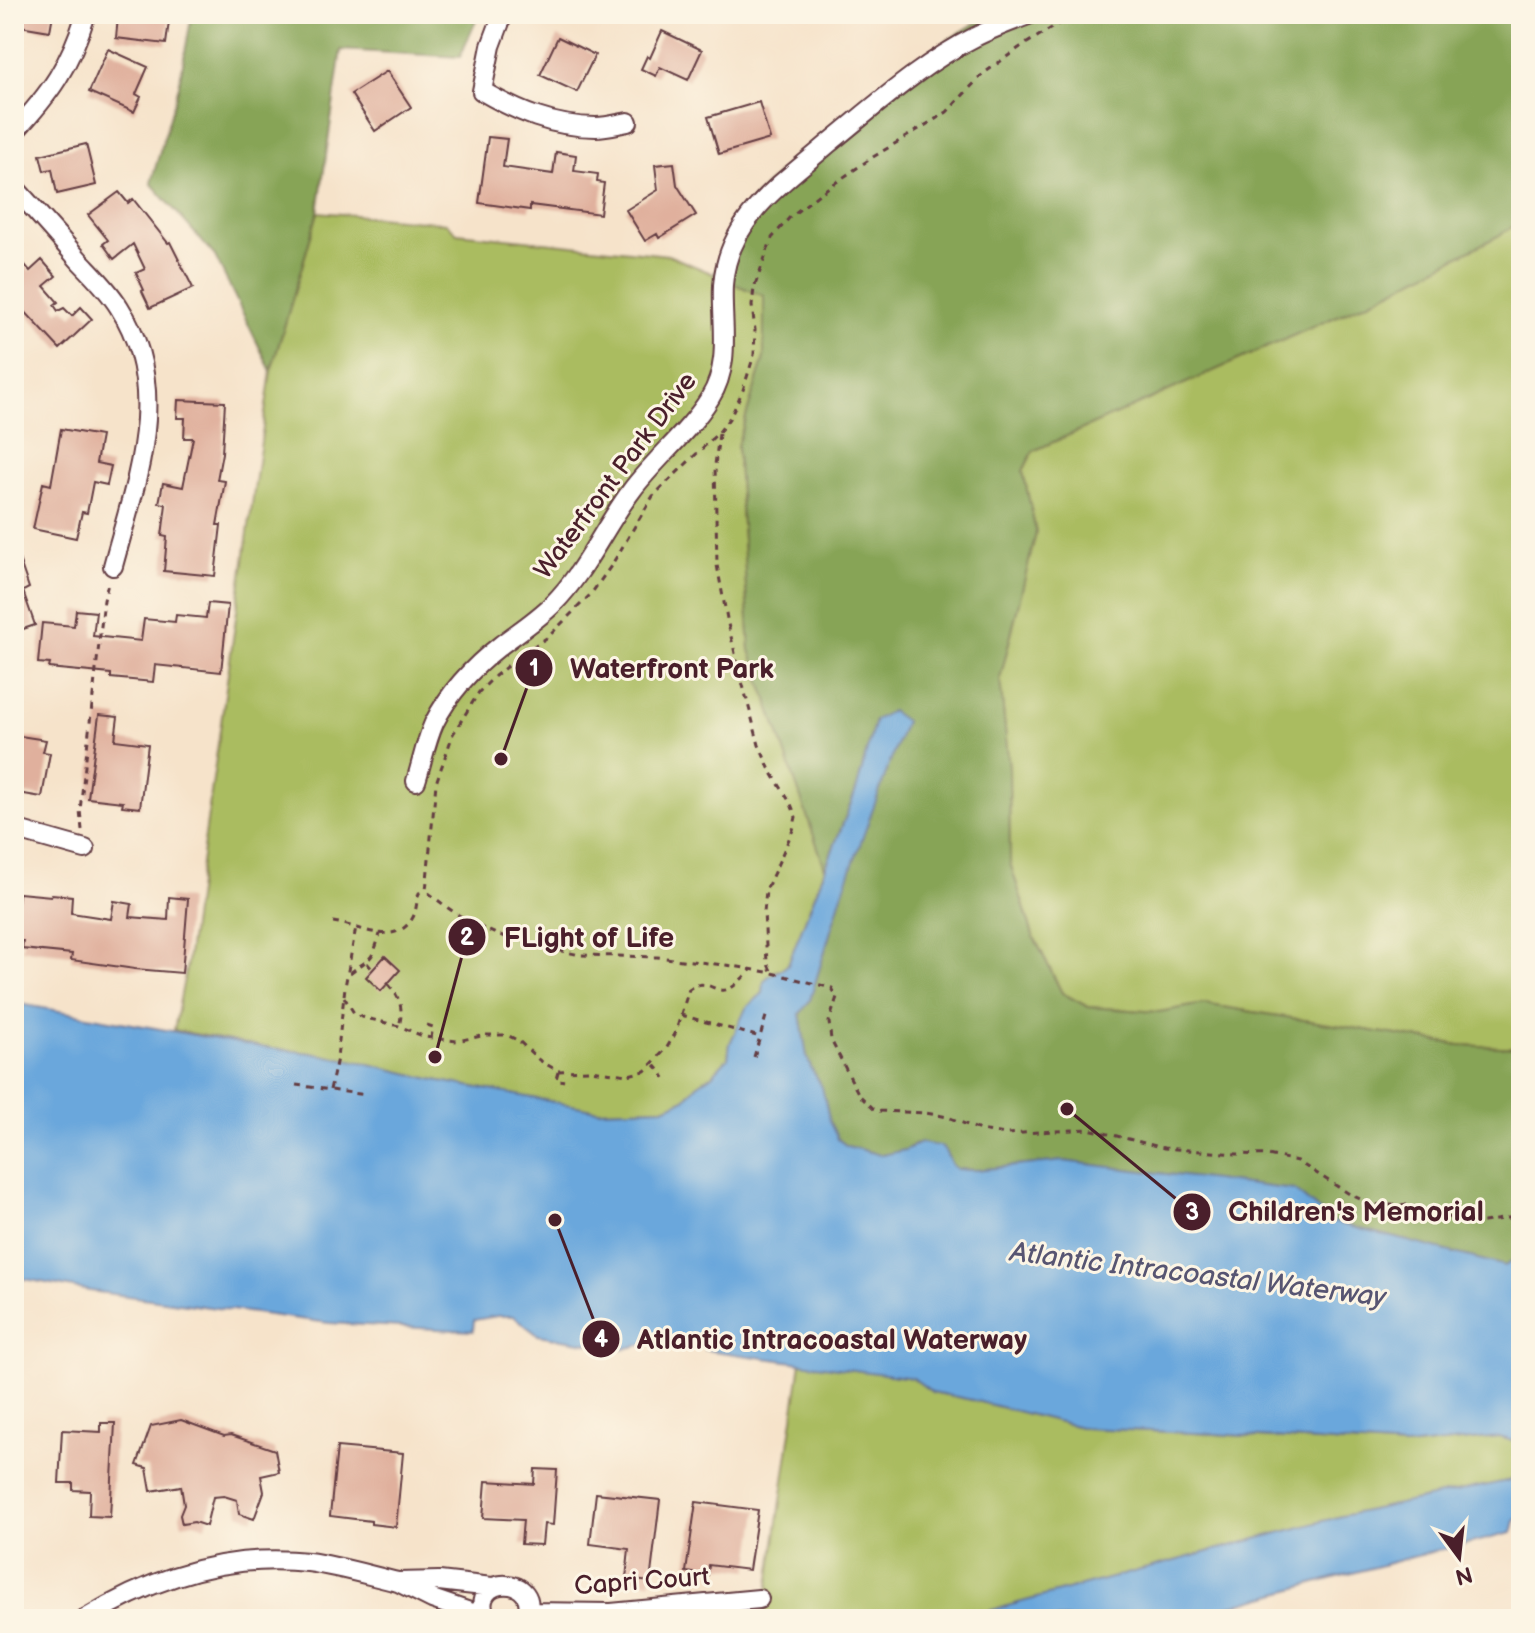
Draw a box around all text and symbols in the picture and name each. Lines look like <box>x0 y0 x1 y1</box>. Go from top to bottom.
street label: Waterfront Park Drive <box>528 367 704 585</box>
callout: Waterfront Park <box>514 642 790 694</box>
text: Waterfront Park <box>570 653 774 686</box>
text: 1 <box>529 654 539 683</box>
callout: FLight of Life <box>447 911 690 963</box>
text: FLight of Life <box>504 922 674 955</box>
text: 2 <box>460 923 475 952</box>
callout: Children's Memorial <box>1172 1186 1499 1238</box>
text: Children's Memorial <box>1228 1196 1484 1229</box>
text: 3 <box>1185 1198 1199 1227</box>
water label: Atlantic Intracoastal Waterway <box>1006 1235 1389 1315</box>
callout: Atlantic Intracoastal Waterway <box>581 1313 1043 1365</box>
text: Atlantic Intracoastal Waterway <box>636 1324 1027 1357</box>
text: 4 <box>594 1325 608 1354</box>
north arrow <box>1419 1517 1499 1597</box>
text: N <box>1452 1560 1475 1590</box>
street label: Capri Court <box>573 1562 711 1602</box>

